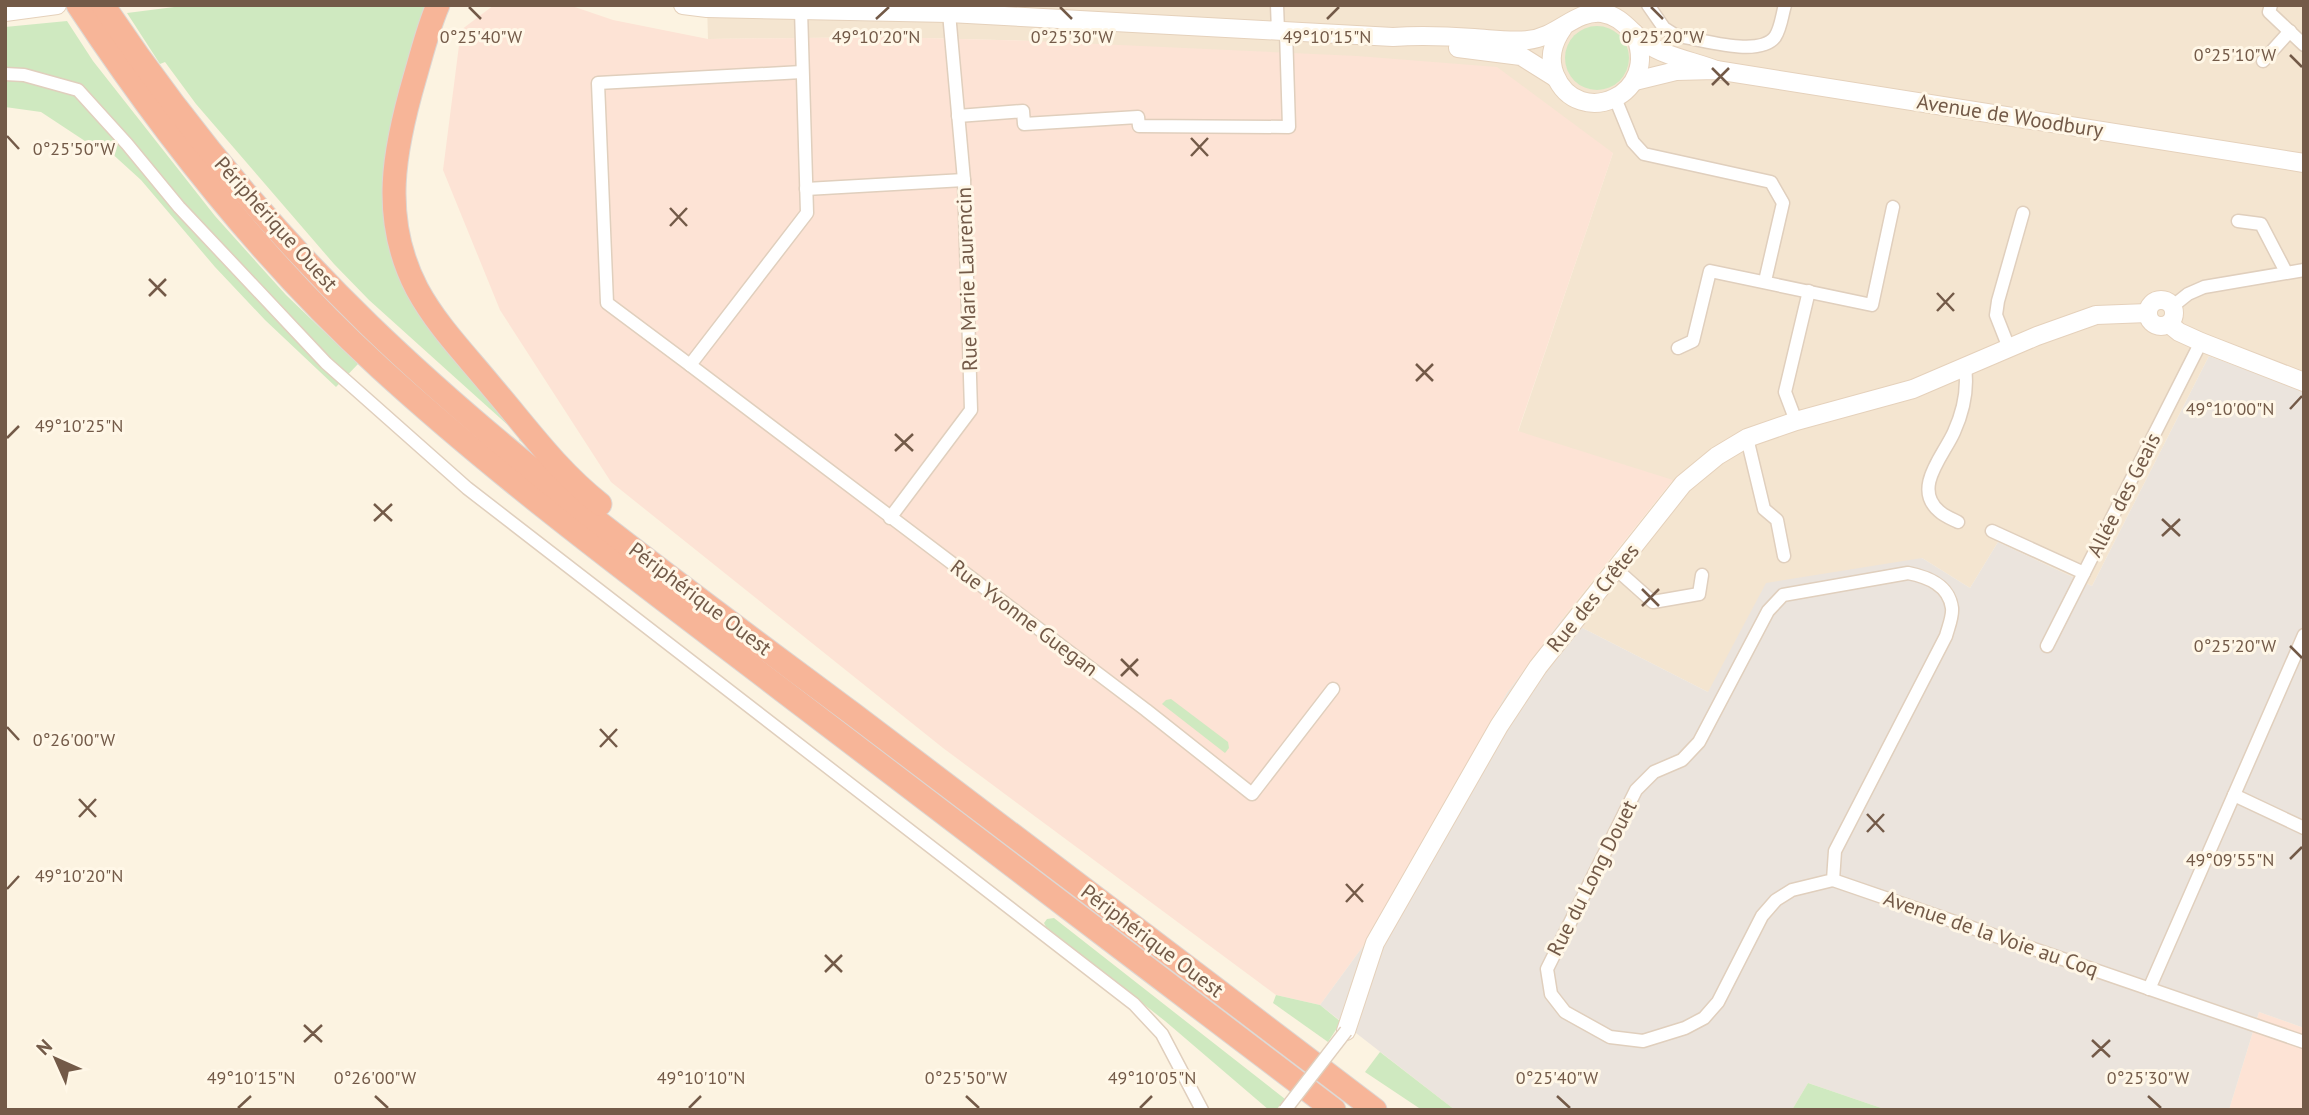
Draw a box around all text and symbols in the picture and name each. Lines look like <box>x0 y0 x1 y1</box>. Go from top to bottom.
text: 0°25'40"W <box>440 25 522 48</box>
text: 49°10'20"N <box>832 25 920 48</box>
text: 0°25'30"W <box>1031 25 1113 48</box>
text: 49°10'15"N <box>1283 25 1371 48</box>
text: 0°25'20"W <box>1622 25 1704 48</box>
text: 0°25'10"W <box>2194 43 2276 66</box>
street label: Avenue de Woodbury <box>1915 87 2105 144</box>
text: 0°25'50"W <box>33 137 115 160</box>
street label: Périphérique Ouest <box>209 151 344 297</box>
street label: Rue Marie Laurencin <box>950 187 983 371</box>
text: 49°10'00"N <box>2186 397 2274 420</box>
text: 49°10'25"N <box>35 414 123 437</box>
street label: Allée des Geais <box>2081 428 2166 562</box>
street label: Périphérique Ouest <box>624 536 777 661</box>
street label: Rue des Crêtes <box>1541 538 1645 658</box>
street label: Rue Yvonne Guegan <box>945 553 1104 682</box>
text: 0°25'20"W <box>2194 634 2276 657</box>
text: 0°26'00"W <box>33 728 115 751</box>
street label: Rue du Long Douet <box>1541 795 1643 960</box>
text: 49°09'55"N <box>2186 848 2274 871</box>
text: 49°10'20"N <box>35 864 123 887</box>
street label: Périphérique Ouest <box>1076 878 1229 1003</box>
street label: Avenue de la Voie au Coq <box>1880 884 2102 983</box>
north arrow <box>21 1024 91 1094</box>
text: N <box>31 1034 57 1060</box>
text: 49°10'15"N <box>207 1066 295 1089</box>
text: 0°26'00"W <box>334 1066 416 1089</box>
text: 49°10'10"N <box>657 1066 745 1089</box>
text: 0°25'50"W <box>925 1066 1007 1089</box>
text: 49°10'05"N <box>1108 1066 1196 1089</box>
text: 0°25'40"W <box>1516 1066 1598 1089</box>
text: 0°25'30"W <box>2107 1066 2189 1089</box>

